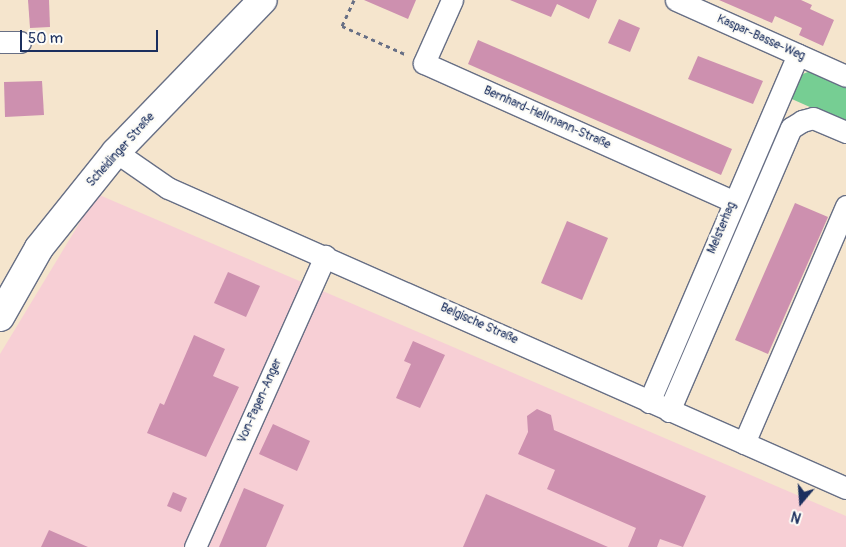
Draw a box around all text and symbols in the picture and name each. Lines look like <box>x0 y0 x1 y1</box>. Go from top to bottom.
street label: Kaspar-Basse-Weg <box>715 12 807 64</box>
scale bar <box>22 20 160 52</box>
text: 50 m <box>28 29 63 48</box>
street label: Bernhard-Hellmann-Straße <box>481 83 613 153</box>
street label: Scheidinger Straße <box>84 110 158 190</box>
street label: Melsterhag <box>705 200 739 256</box>
street label: Belgische Straße <box>438 300 520 348</box>
street label: Von-Papen-Anger <box>235 357 285 445</box>
north arrow <box>776 477 826 527</box>
text: N <box>789 507 803 526</box>

